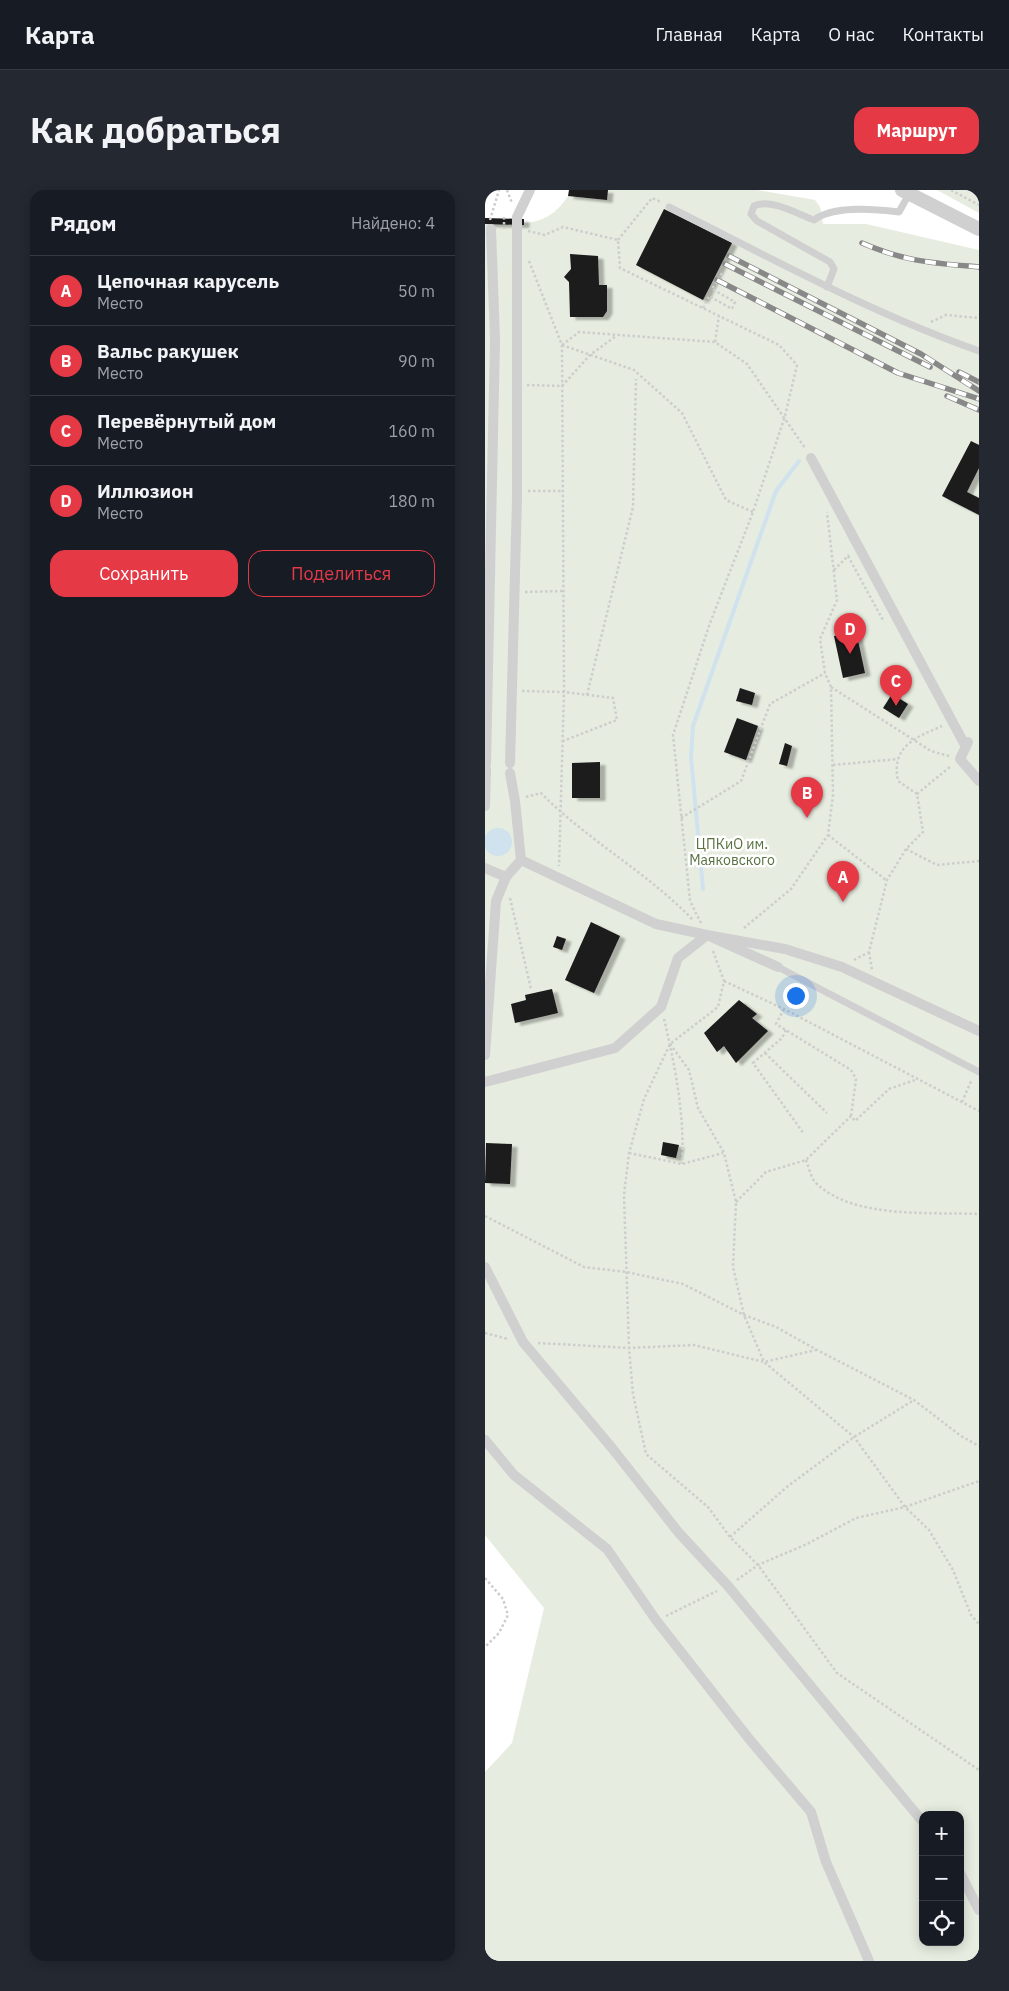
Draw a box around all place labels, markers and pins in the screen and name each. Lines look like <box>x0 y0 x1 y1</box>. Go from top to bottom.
pin: D <box>834 613 866 654</box>
pin: C <box>880 665 912 706</box>
pin: B <box>791 777 823 818</box>
pin: A <box>827 861 859 902</box>

